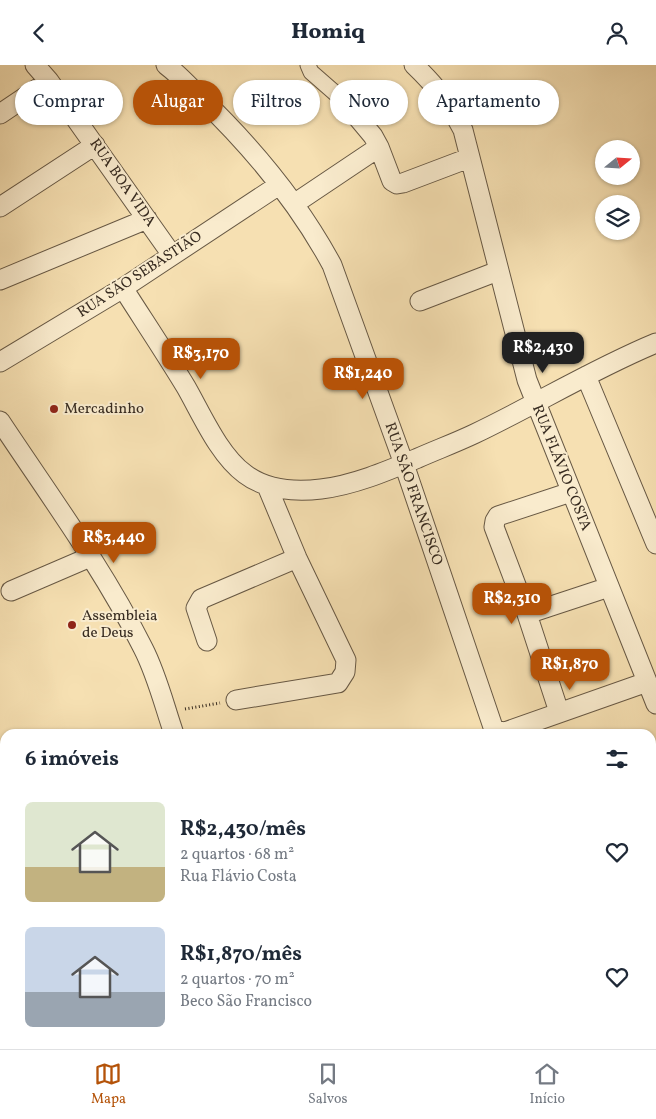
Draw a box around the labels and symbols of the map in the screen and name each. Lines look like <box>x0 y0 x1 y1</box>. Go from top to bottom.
street label: RUA BOA VIDA <box>84 135 160 232</box>
north arrow <box>595 140 640 185</box>
street label: RUA SÃO SEBASTIÃO <box>73 227 207 323</box>
pin: R$2,430 <box>497 331 589 374</box>
pin: R$3,170 <box>155 337 247 380</box>
pin: R$1,240 <box>317 357 409 400</box>
place label: Mercadinho <box>64 399 144 420</box>
street label: RUA FLÁVIO COSTA <box>526 402 596 535</box>
marker: Mercadinho <box>48 403 60 415</box>
street label: RUA SÃO FRANCISCO <box>379 420 447 568</box>
pin: R$3,440 <box>68 521 160 564</box>
pin: R$2,310 <box>466 583 558 625</box>
place label: Assembleia de Deus <box>82 606 157 644</box>
marker: Assembleia de Deus <box>66 619 78 631</box>
pin: R$1,870 <box>524 649 616 691</box>

